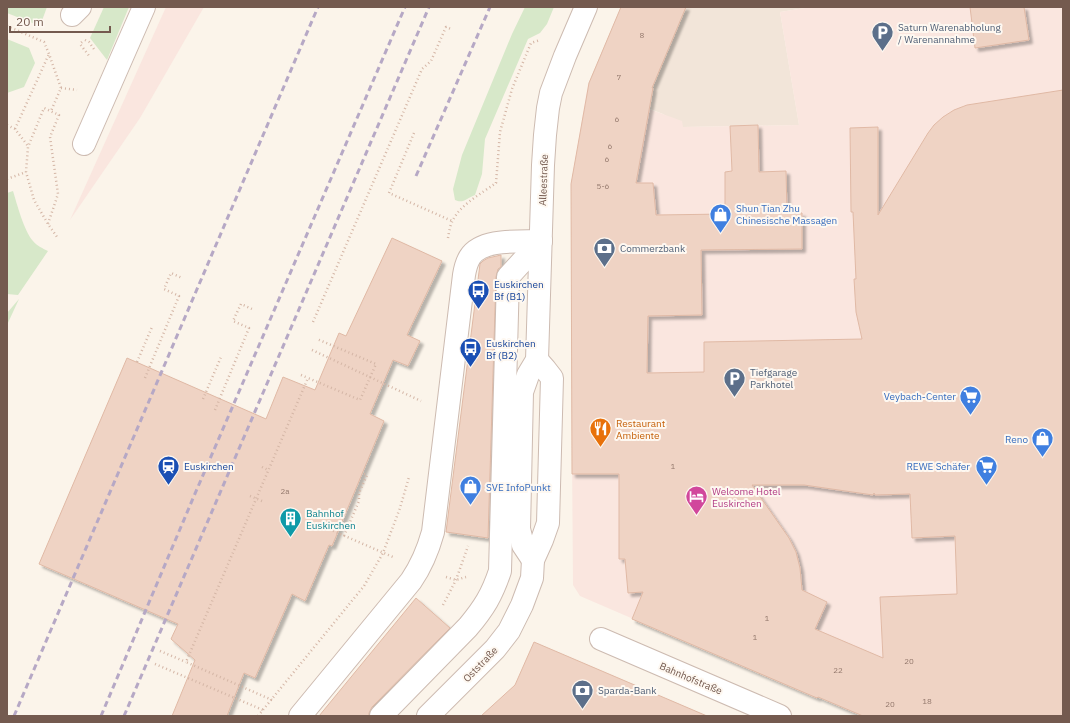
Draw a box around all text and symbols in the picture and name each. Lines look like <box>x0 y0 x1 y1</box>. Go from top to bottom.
scale bar <box>10 8 110 34</box>
text: 20 m <box>16 14 44 29</box>
parking icon: Saturn Warenabholung / Warenannahme <box>870 20 896 53</box>
place label: Saturn Warenabholung / Warenannahme <box>898 21 1001 46</box>
house number: 8 <box>640 30 645 40</box>
house number: 7 <box>617 72 622 82</box>
house number: 6 <box>615 114 620 124</box>
house number: 6 <box>608 141 613 151</box>
street label: Alleestraße <box>536 153 551 206</box>
house number: 6 <box>605 154 610 164</box>
house number: 5-6 <box>597 181 610 191</box>
shop icon: Shun Tian Zhu Chinesische Massagen <box>707 201 733 234</box>
place label: Shun Tian Zhu Chinesische Massagen <box>736 202 837 227</box>
bank icon: Commerzbank <box>592 235 618 268</box>
place label: Commerzbank <box>620 242 686 255</box>
bus stop icon: Euskirchen Bf (B1) <box>466 277 492 310</box>
place label: Euskirchen Bf (B1) <box>494 278 544 303</box>
bus stop icon: Euskirchen Bf (B2) <box>458 336 484 369</box>
place label: Euskirchen Bf (B2) <box>486 337 536 362</box>
parking icon: Tiefgarage Parkhotel <box>722 365 748 398</box>
place label: Tiefgarage Parkhotel <box>750 366 798 391</box>
supermarket icon: Veybach-Center <box>958 383 984 416</box>
place label: Veybach-Center <box>884 390 956 403</box>
restaurant icon: Restaurant Ambiente <box>587 416 613 449</box>
place label: Restaurant Ambiente <box>616 417 666 442</box>
shop icon: Reno <box>1030 426 1056 459</box>
place label: Reno <box>1005 433 1028 446</box>
station icon: Euskirchen <box>156 453 182 486</box>
supermarket icon: REWE Schäfer <box>973 453 999 486</box>
place label: Euskirchen <box>184 460 234 473</box>
place label: REWE Schäfer <box>906 460 970 473</box>
house number: 1 <box>671 461 676 471</box>
shop icon: SVE InfoPunkt <box>457 474 483 507</box>
place label: SVE InfoPunkt <box>486 481 551 494</box>
hotel icon: Welcome Hotel Euskirchen <box>683 484 709 517</box>
place label: Welcome Hotel Euskirchen <box>712 485 781 510</box>
house number: 2a <box>280 486 290 496</box>
building icon: Bahnhof Euskirchen <box>278 506 304 539</box>
place label: Bahnhof Euskirchen <box>306 507 356 532</box>
house number: 1 <box>765 613 770 623</box>
house number: 1 <box>753 632 758 642</box>
street label: Oststraße <box>460 643 501 685</box>
house number: 20 <box>904 656 914 666</box>
street label: Bahnhofstraße <box>657 659 725 698</box>
house number: 22 <box>833 665 843 675</box>
bank icon: Sparda-Bank <box>569 677 595 710</box>
place label: Sparda-Bank <box>598 684 657 697</box>
house number: 18 <box>922 696 932 706</box>
house number: 20 <box>885 699 895 709</box>

